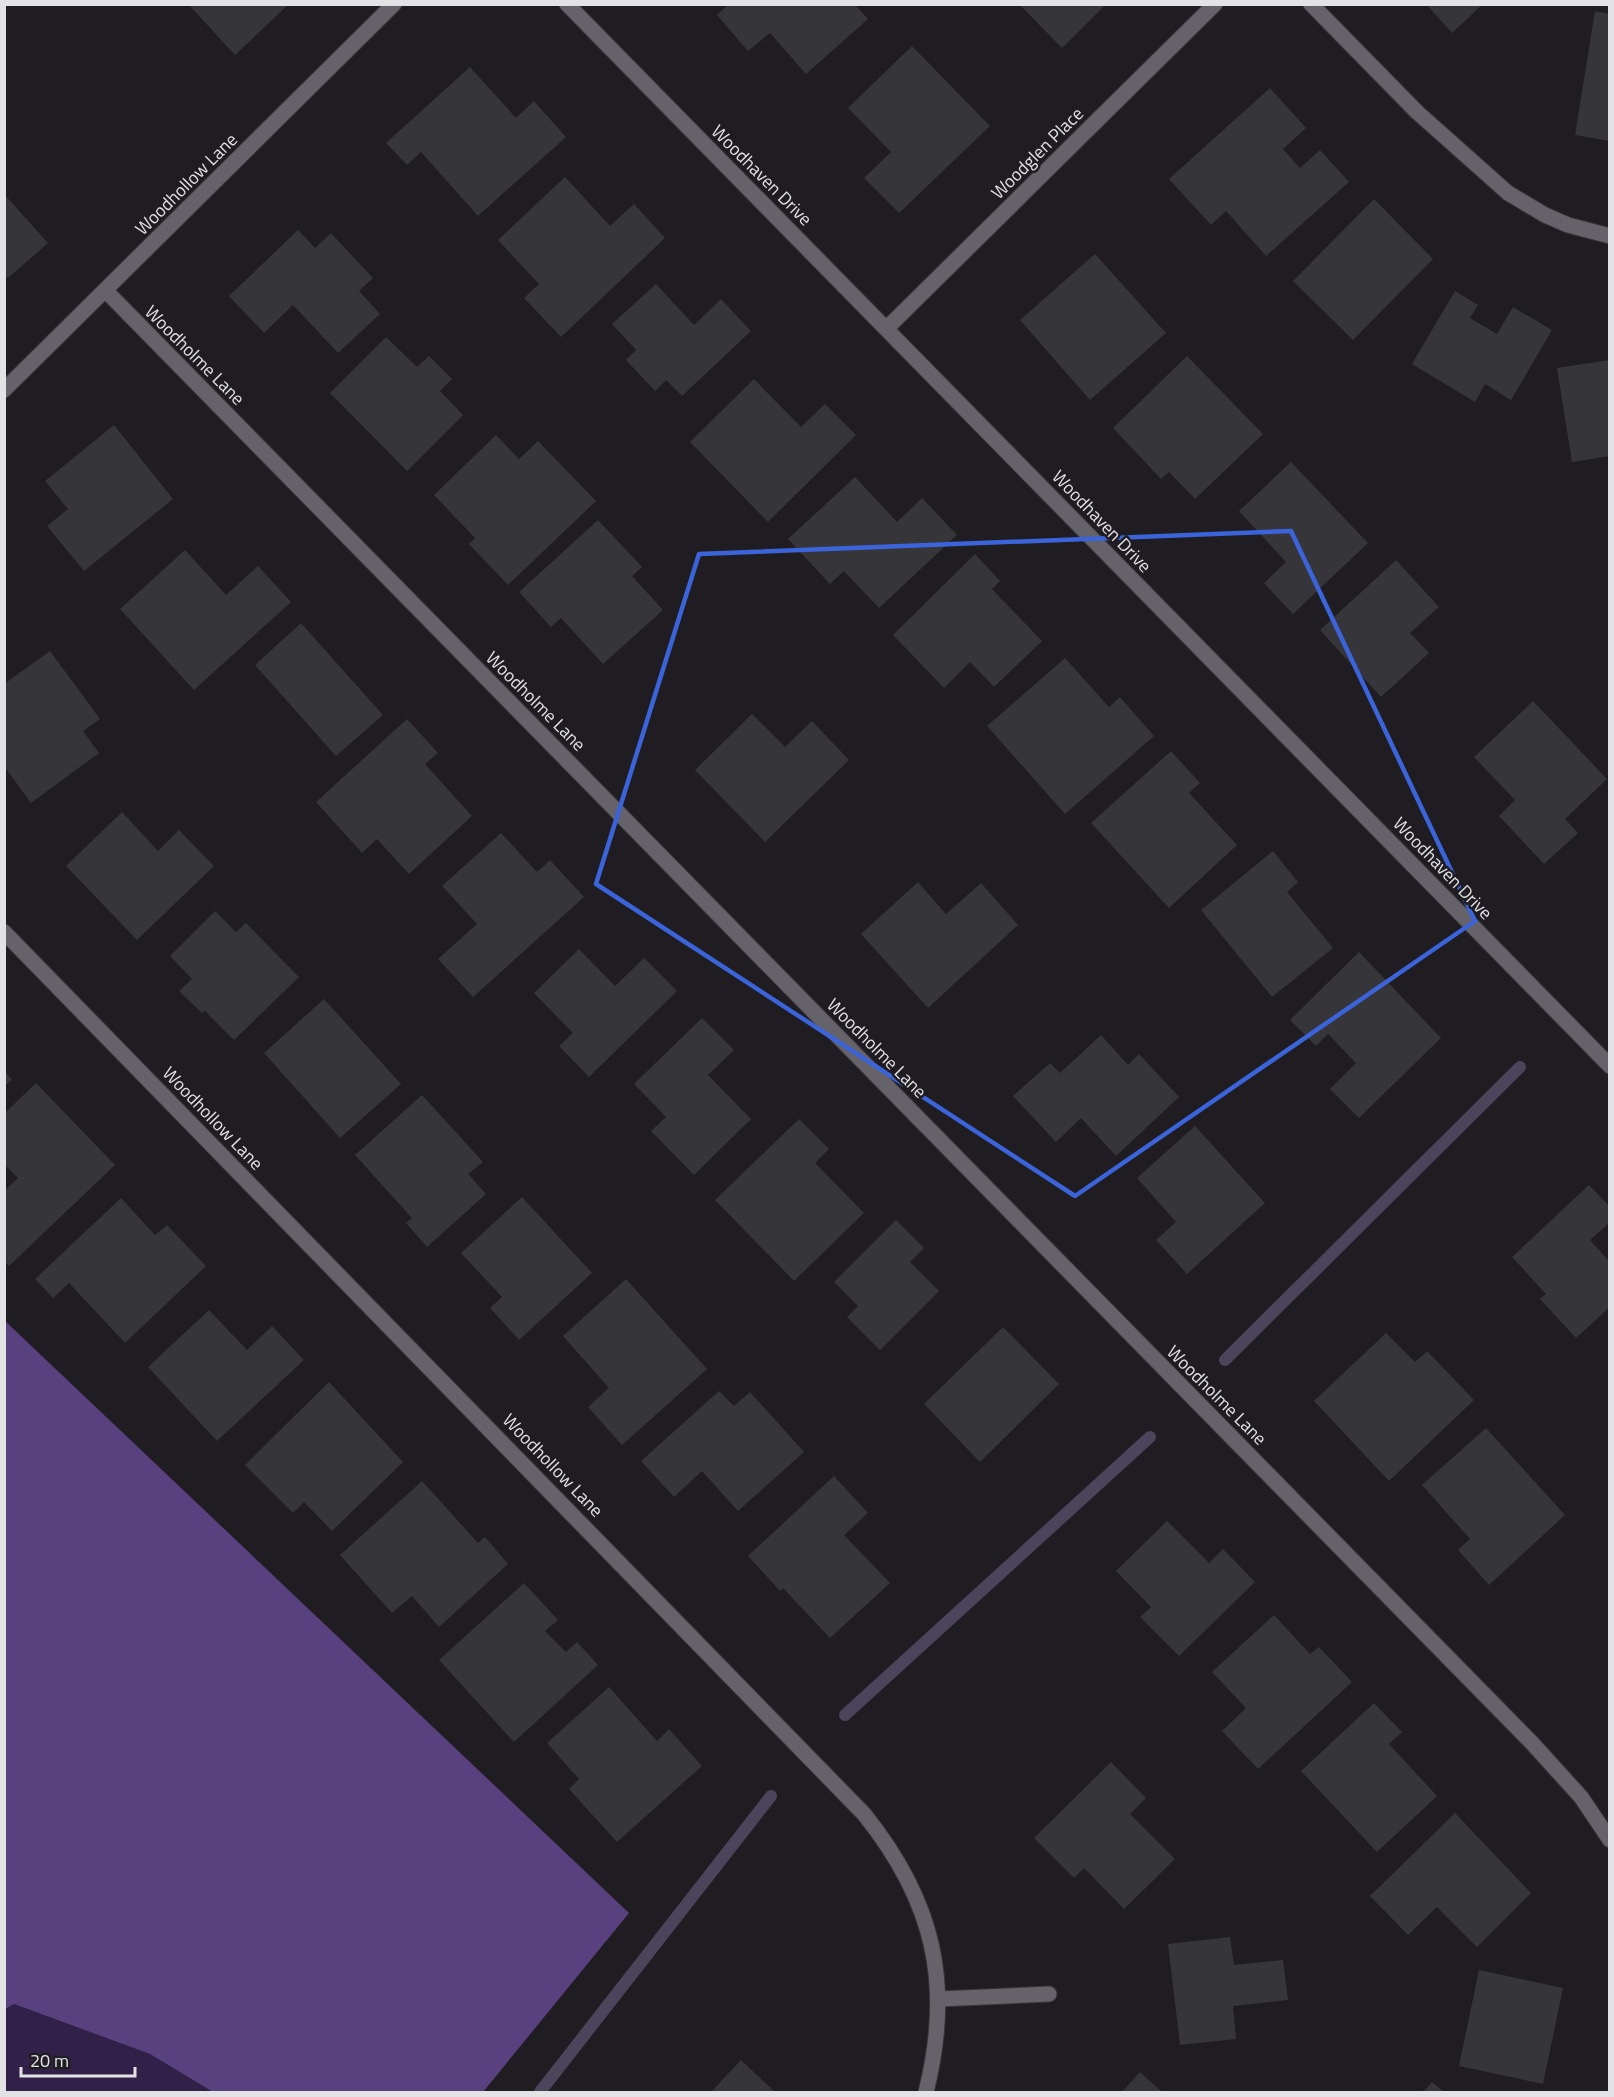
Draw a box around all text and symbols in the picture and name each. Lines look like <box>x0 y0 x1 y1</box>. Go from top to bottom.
street label: Woodglen Place <box>985 101 1089 205</box>
street label: Woodhaven Drive <box>705 118 819 232</box>
street label: Woodhollow Lane <box>129 127 243 241</box>
street label: Woodholme Lane <box>139 299 251 411</box>
street label: Woodhaven Drive <box>1046 464 1158 578</box>
street label: Woodholme Lane <box>480 645 592 757</box>
street label: Woodhaven Drive <box>1387 811 1499 925</box>
street label: Woodholme Lane <box>821 992 933 1104</box>
street label: Woodhollow Lane <box>156 1060 270 1176</box>
street label: Woodholme Lane <box>1161 1339 1273 1451</box>
street label: Woodhollow Lane <box>496 1407 610 1523</box>
scale bar <box>21 2040 135 2078</box>
text: 20 m <box>30 2047 69 2074</box>

